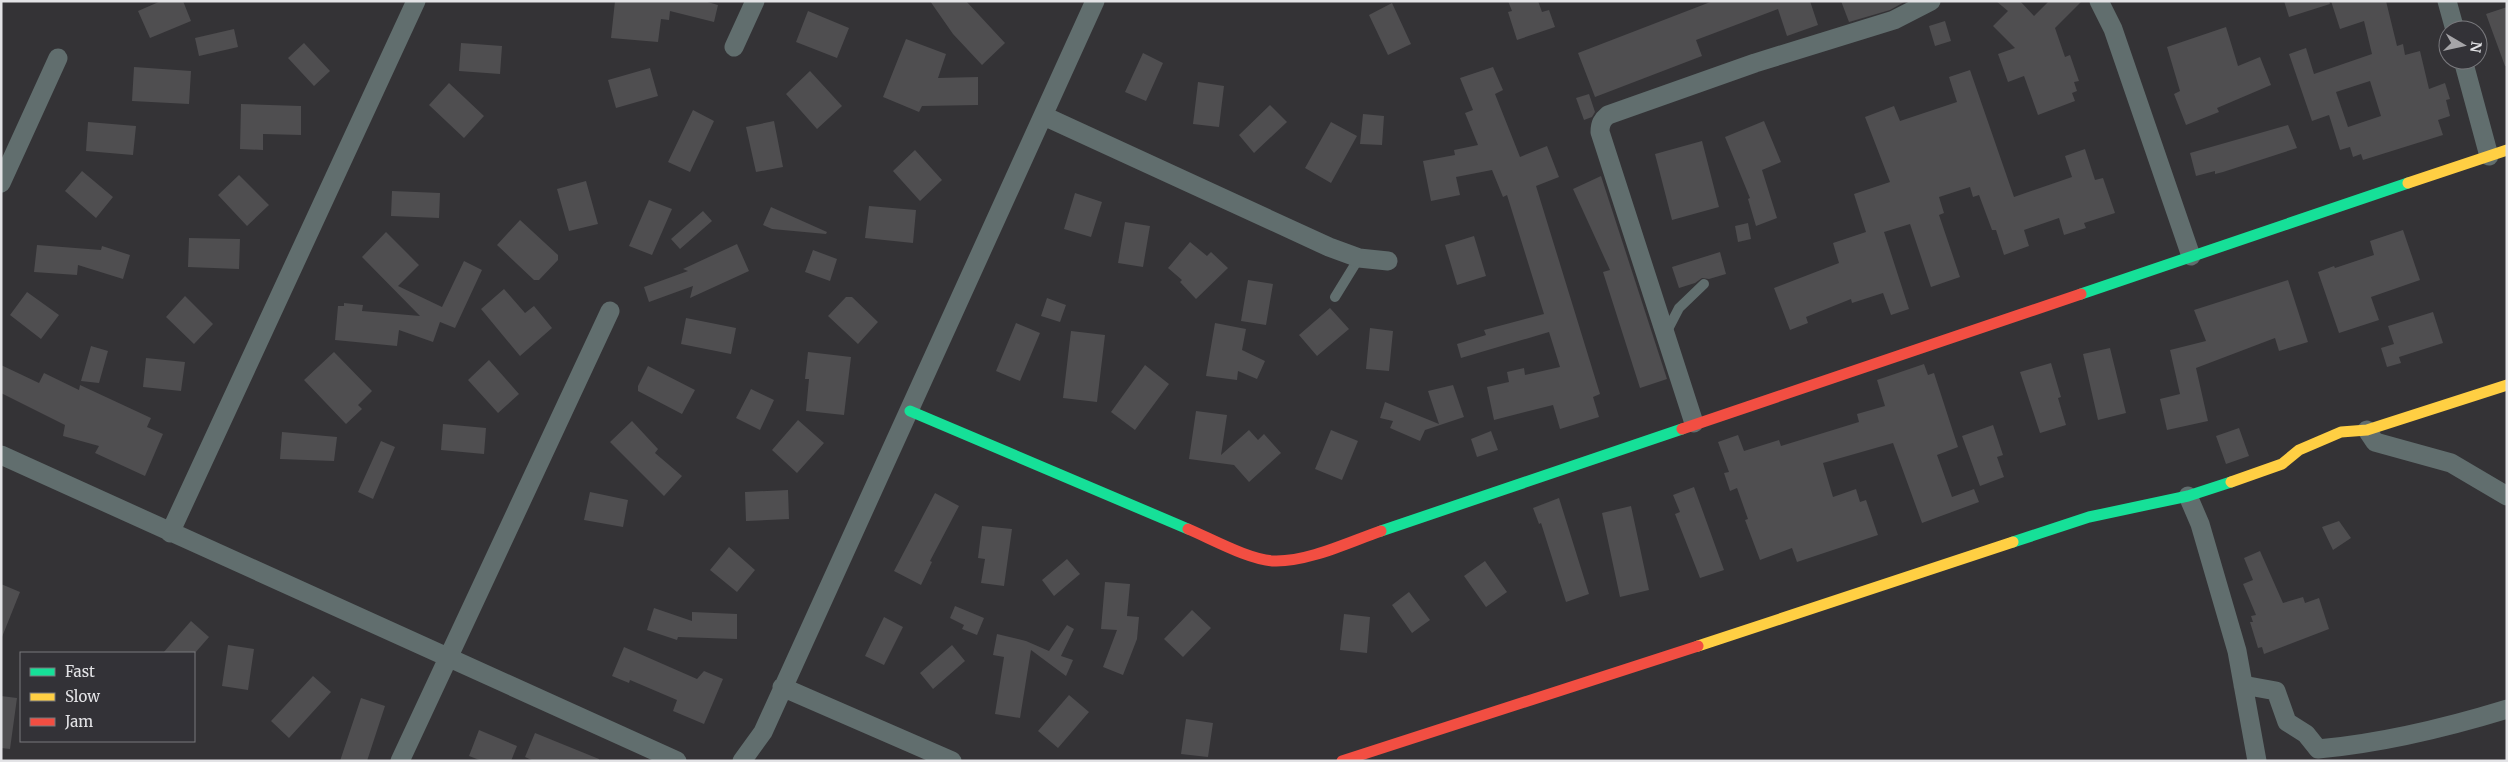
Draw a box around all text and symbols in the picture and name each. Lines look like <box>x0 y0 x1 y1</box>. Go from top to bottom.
north arrow <box>2438 20 2488 70</box>
text: N <box>2466 40 2486 54</box>
legend <box>20 652 195 742</box>
text: Fast <box>65 662 95 681</box>
text: Slow <box>65 687 100 706</box>
text: Jam <box>64 712 93 731</box>

